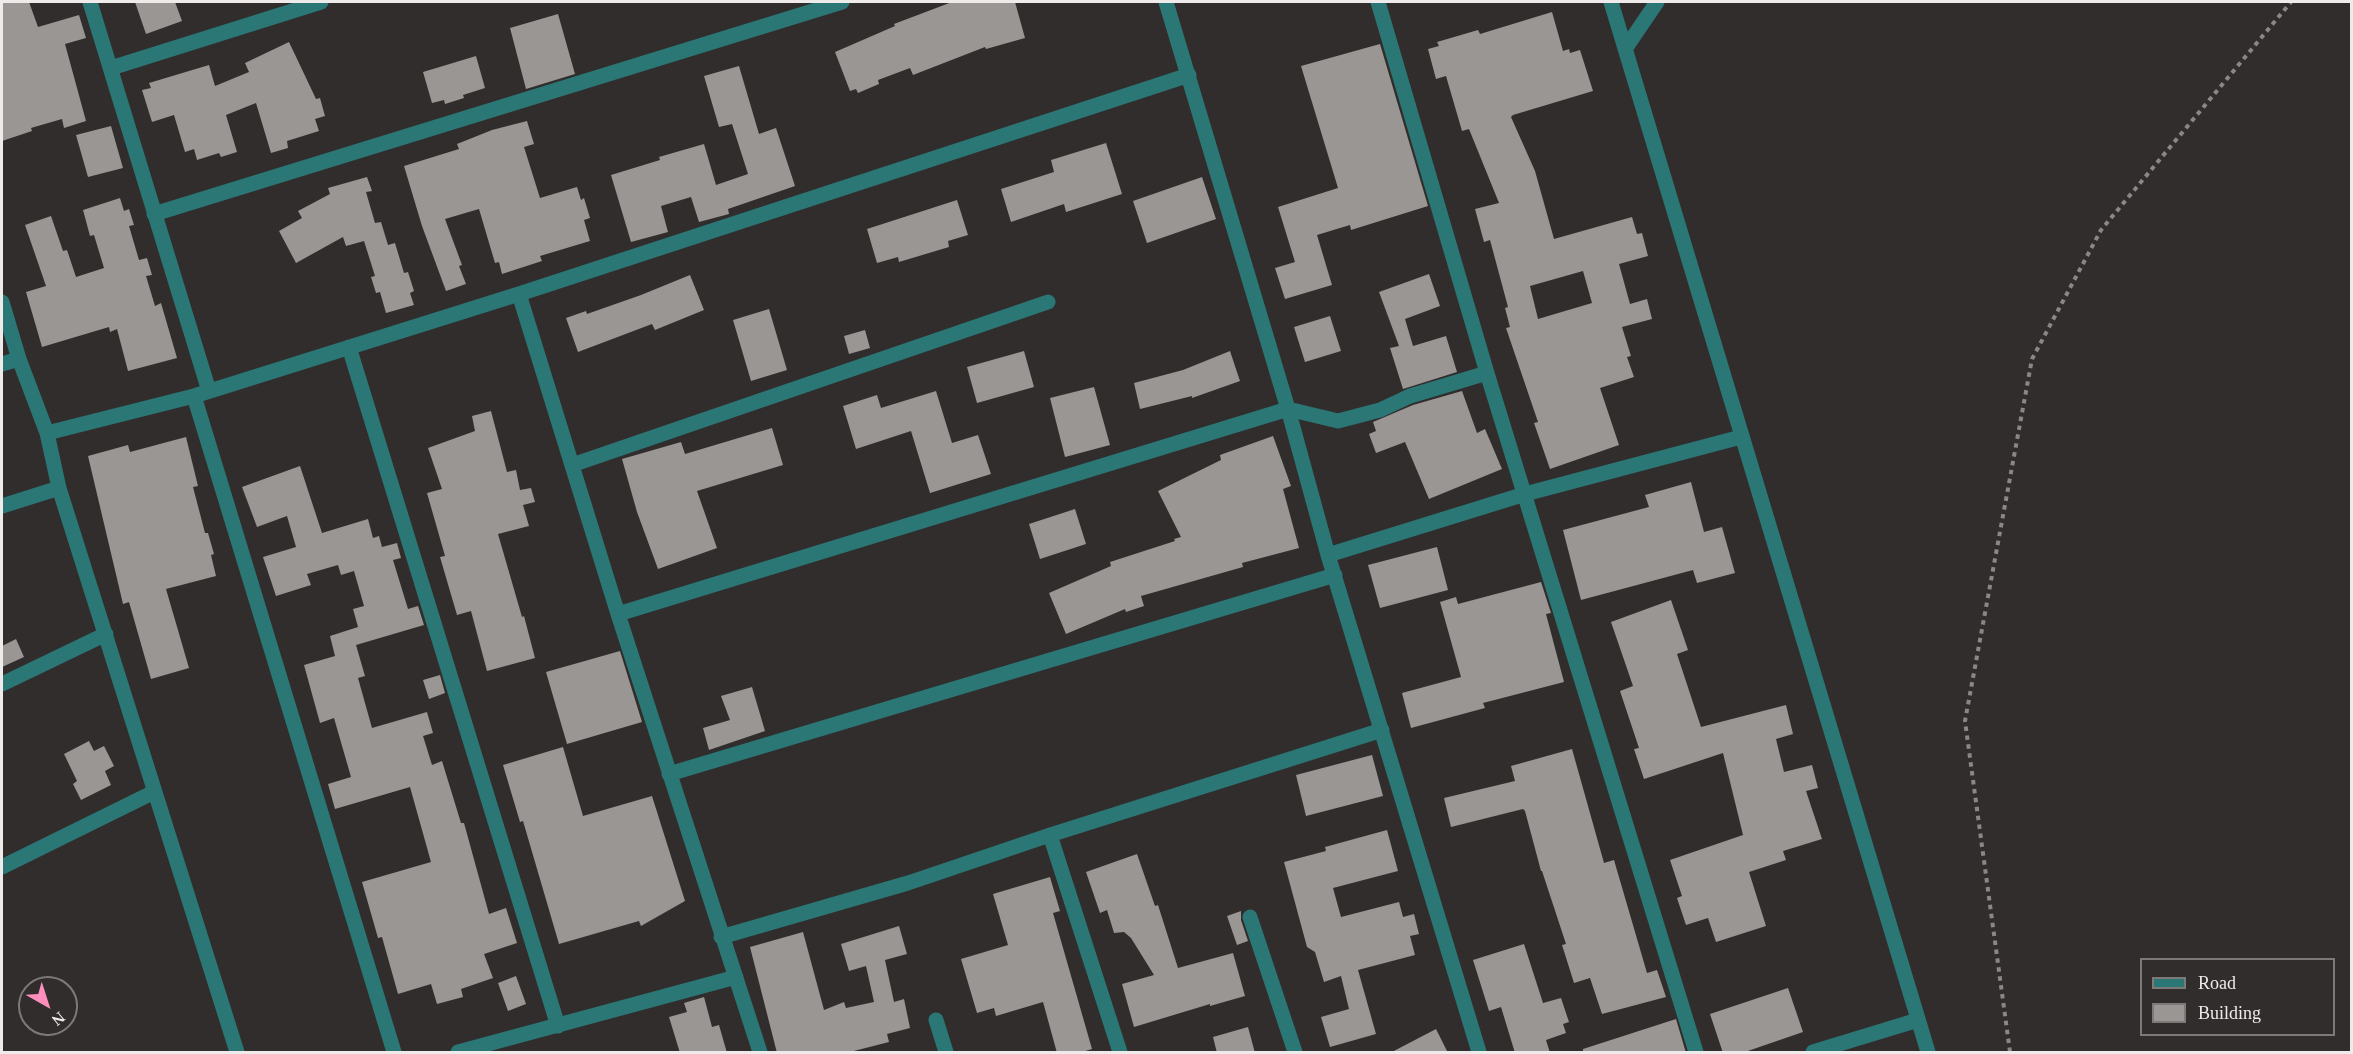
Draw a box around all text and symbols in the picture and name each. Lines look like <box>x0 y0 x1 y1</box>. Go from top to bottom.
legend <box>2140 958 2335 1036</box>
text: Road <box>2198 973 2236 993</box>
north arrow <box>18 976 78 1036</box>
text: Building <box>2198 1003 2261 1023</box>
text: N <box>49 1009 68 1029</box>

